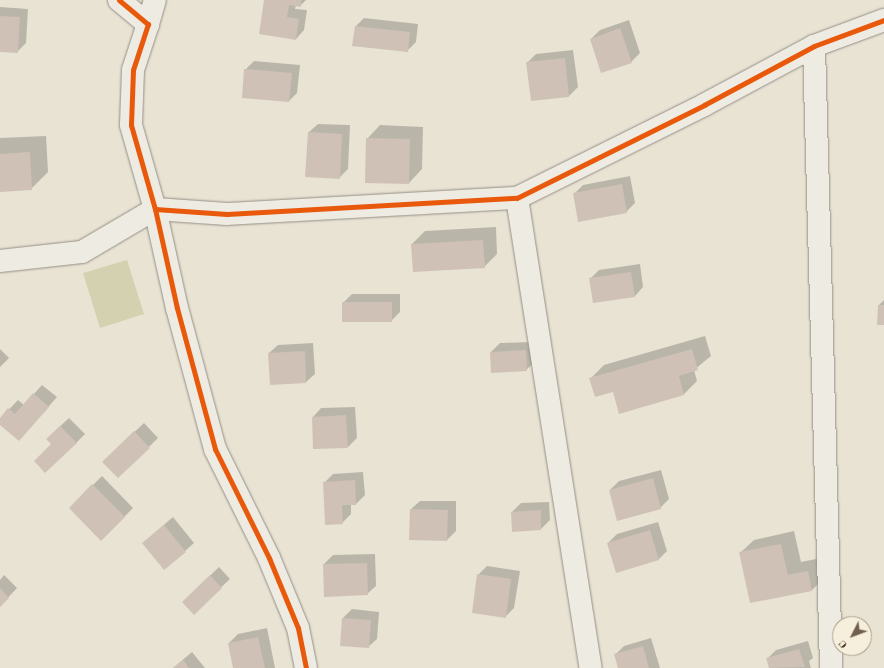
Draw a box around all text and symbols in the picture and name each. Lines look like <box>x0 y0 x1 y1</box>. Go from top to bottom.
north arrow <box>832 616 872 656</box>
text: С <box>837 637 850 650</box>

